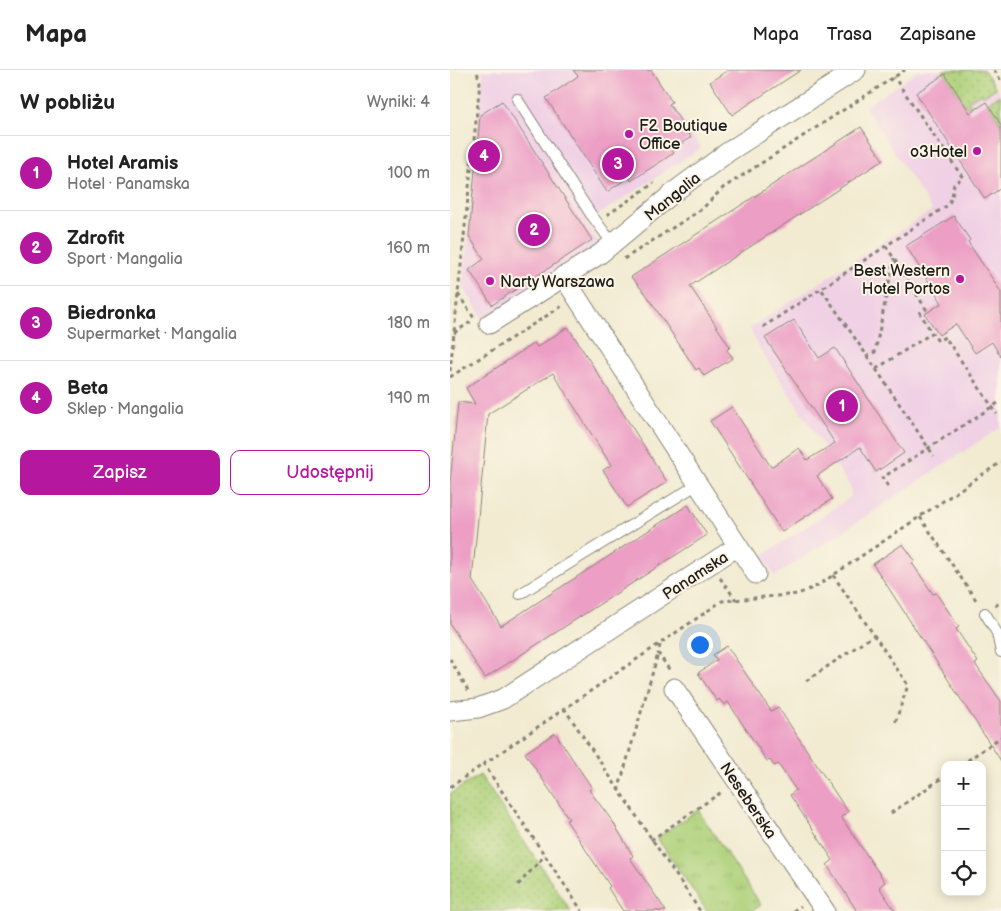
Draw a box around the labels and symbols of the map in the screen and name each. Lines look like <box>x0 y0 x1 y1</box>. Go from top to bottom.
place label: F2 Boutique Office <box>639 117 728 154</box>
marker: F2 Boutique Office <box>623 128 635 140</box>
pin: 4 <box>468 137 500 175</box>
place label: o3Hotel <box>910 143 967 162</box>
pin: 3 <box>602 145 634 183</box>
marker: o3Hotel <box>971 145 983 157</box>
street label: Mangalia <box>641 169 705 225</box>
pin: 2 <box>518 211 550 249</box>
place label: Best Western Hotel Portos <box>853 262 950 299</box>
place label: Narty Warszawa <box>500 273 614 292</box>
marker: Best Western Hotel Portos <box>954 273 966 285</box>
marker: Narty Warszawa <box>484 275 496 287</box>
pin: 1 <box>826 387 858 425</box>
street label: Panamska <box>659 548 732 604</box>
your location <box>687 632 713 658</box>
street label: Neseberska <box>715 759 780 843</box>

